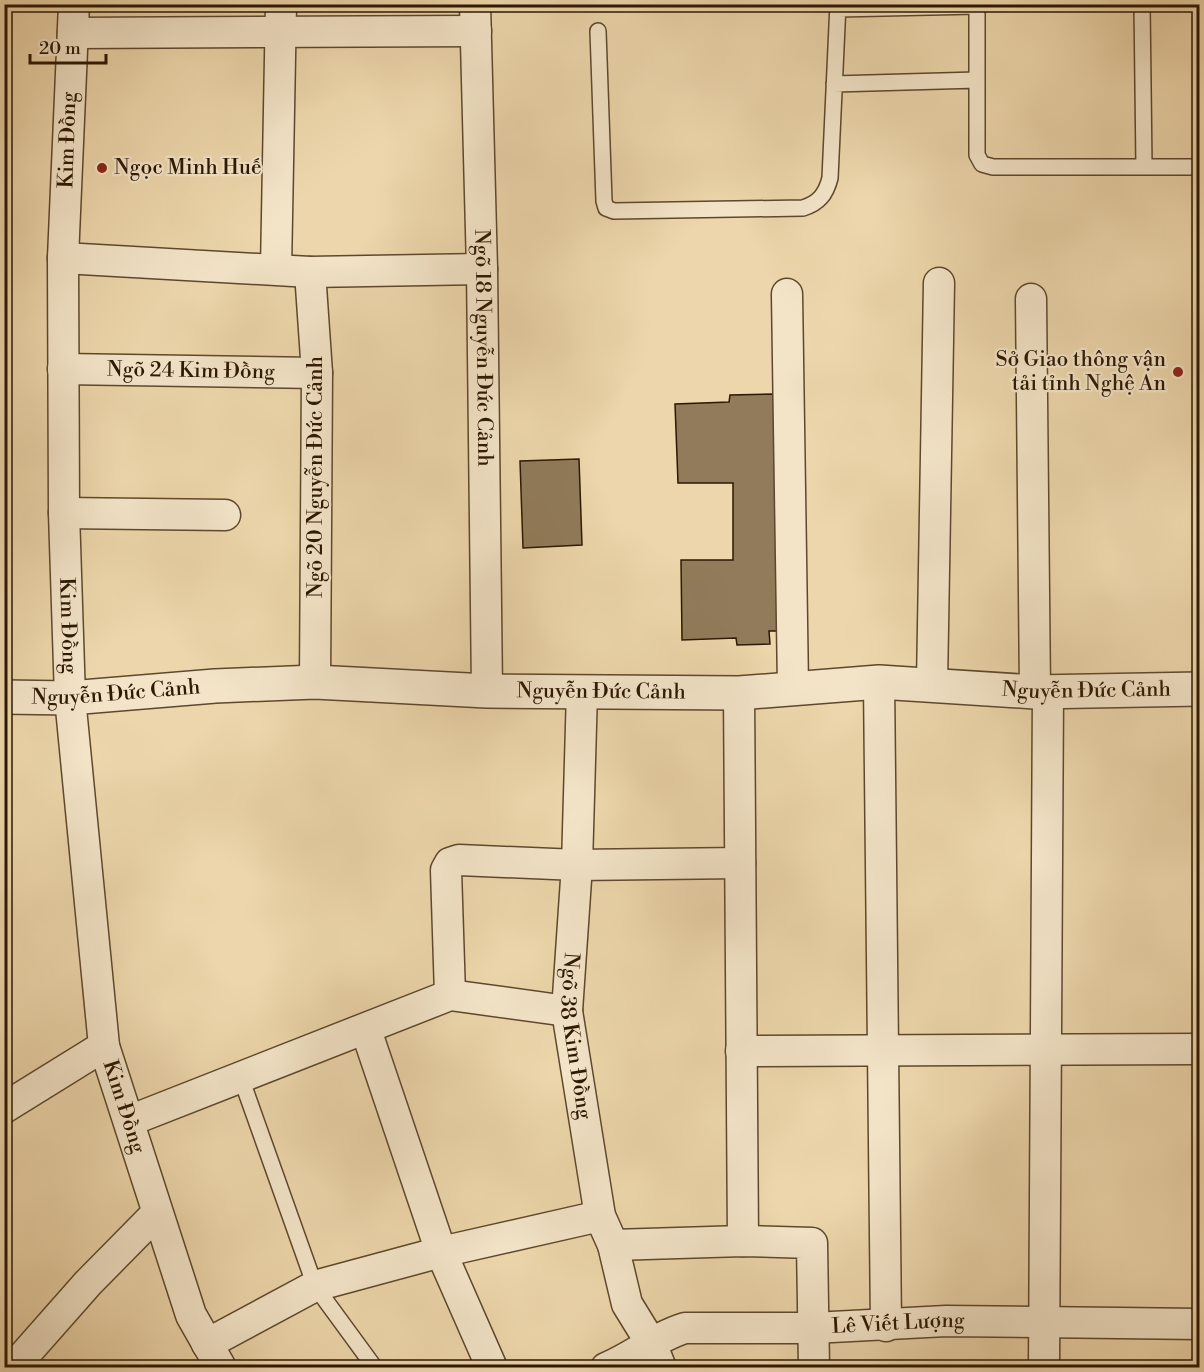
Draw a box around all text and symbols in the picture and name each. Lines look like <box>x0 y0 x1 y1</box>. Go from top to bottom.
scale bar <box>30 27 106 65</box>
text: 20 m <box>39 37 81 60</box>
street label: Kim Đồng <box>53 91 83 189</box>
place label: Ngọc Minh Huế <box>114 155 261 181</box>
marker: Ngọc Minh Huế <box>95 161 109 175</box>
street label: Ngõ 18 Nguyễn Đức Cảnh <box>468 229 497 467</box>
place label: Sở Giao thông vận tải tỉnh Nghệ An <box>995 347 1166 397</box>
street label: Ngõ 20 Nguyễn Đức Cảnh <box>303 356 329 598</box>
street label: Ngõ 24 Kim Đồng <box>107 357 275 385</box>
marker: Sở Giao thông vận tải tỉnh Nghệ An <box>1171 365 1185 379</box>
street label: Kim Đồng <box>53 577 82 674</box>
street label: Nguyễn Đức Cảnh <box>31 674 202 711</box>
street label: Nguyễn Đức Cảnh <box>1001 677 1172 705</box>
street label: Nguyễn Đức Cảnh <box>516 678 686 706</box>
street label: Ngõ 38 Kim Đồng <box>554 952 597 1121</box>
street label: Kim Đồng <box>96 1057 151 1157</box>
street label: Lê Viết Lượng <box>831 1308 965 1340</box>

